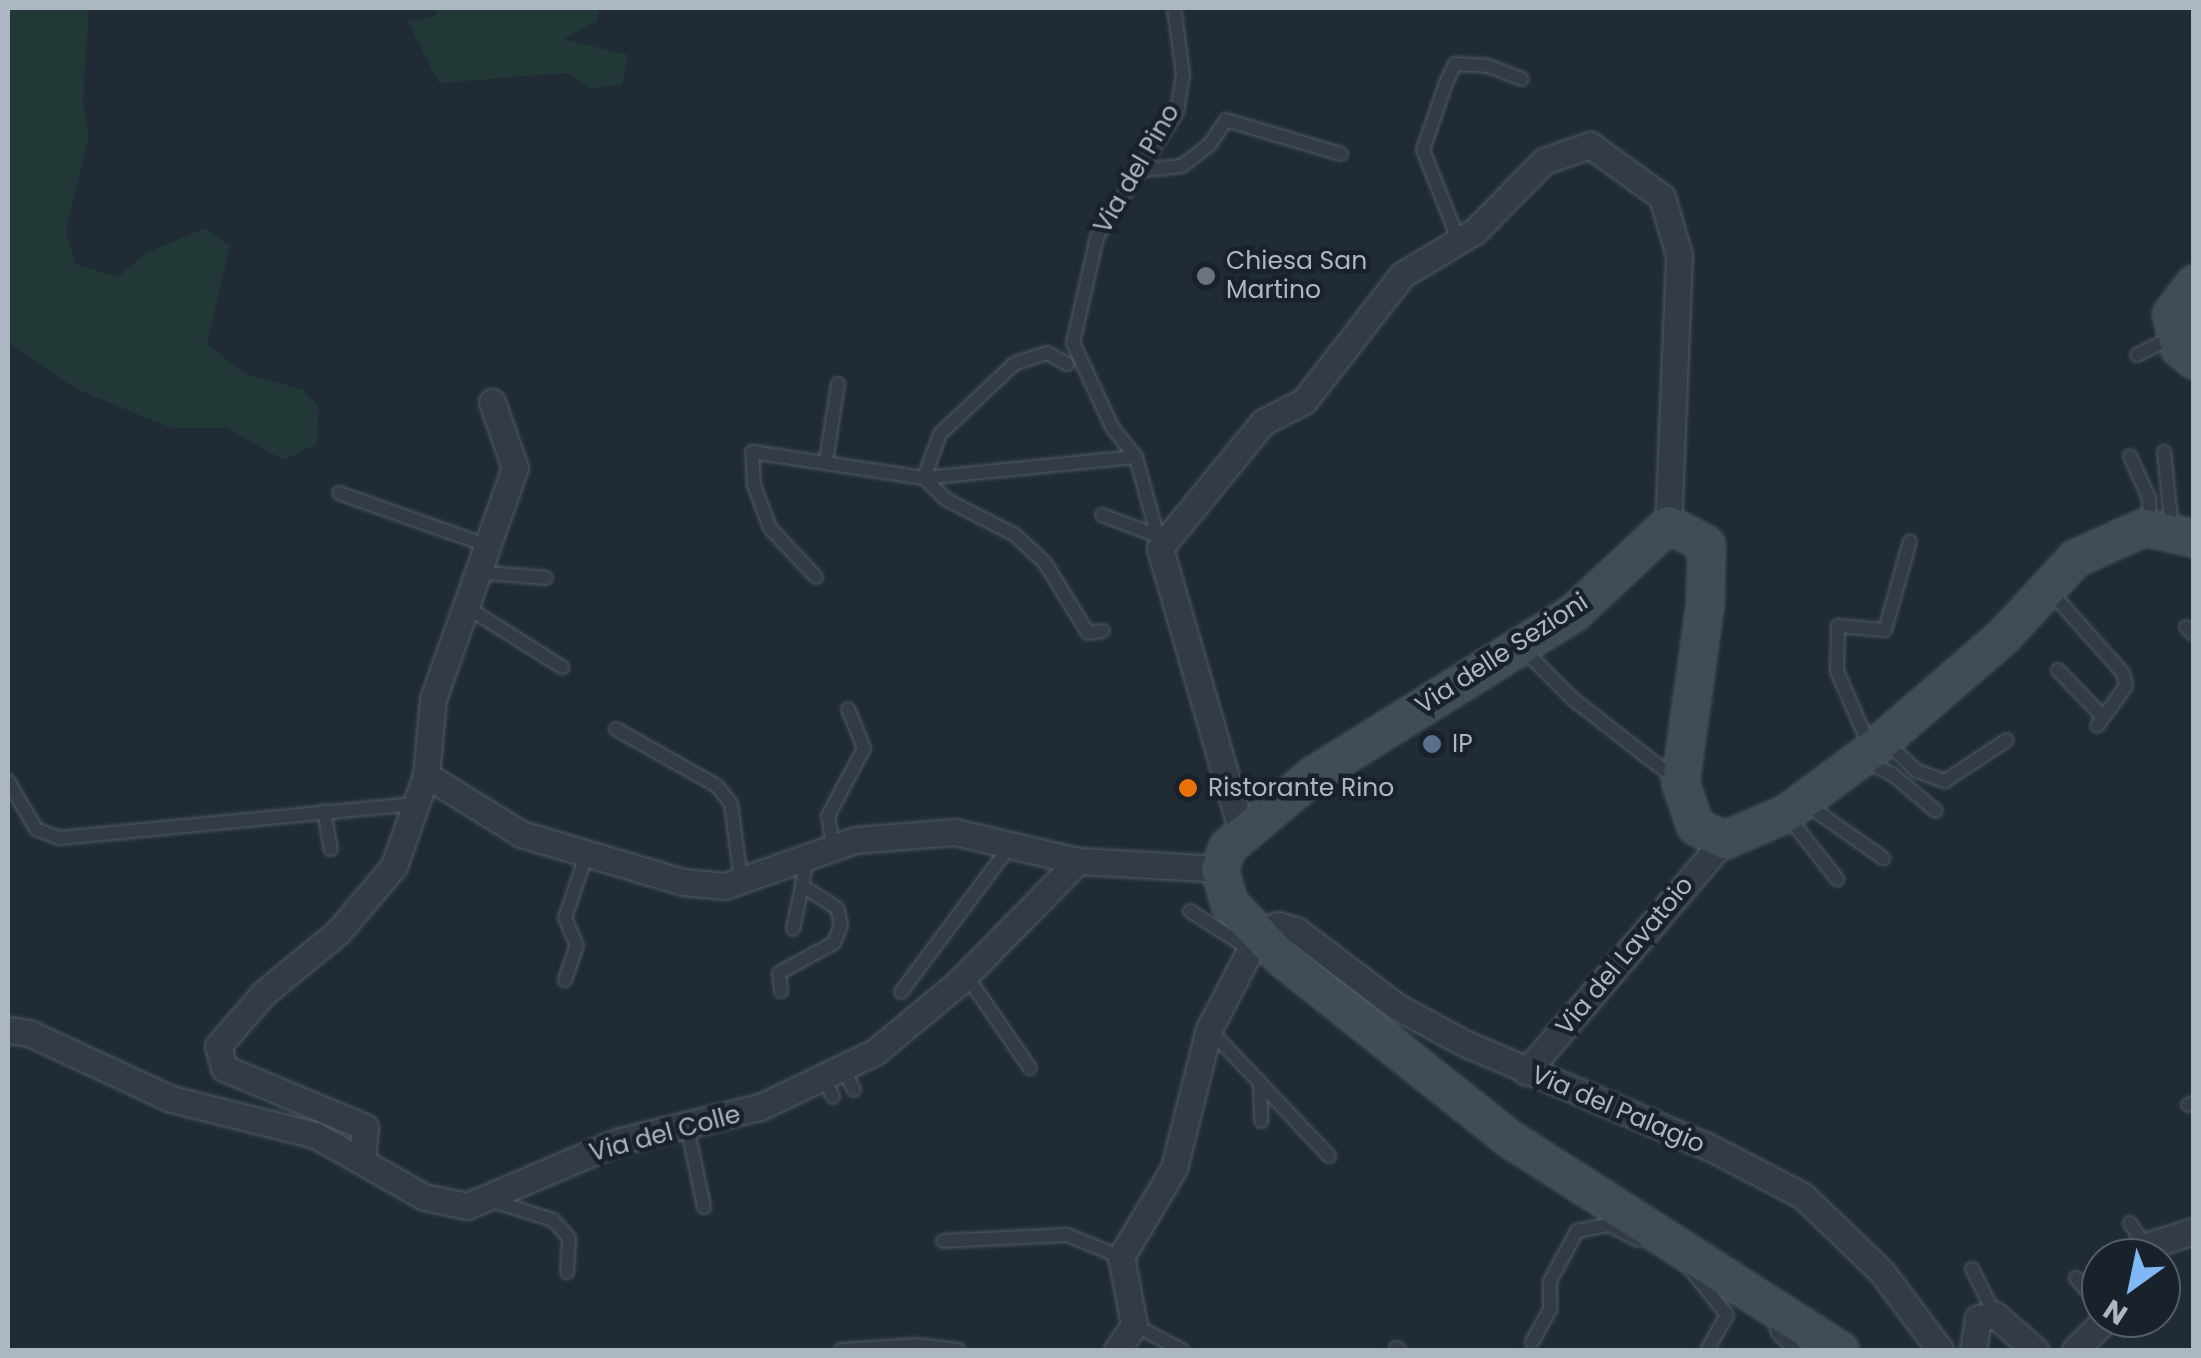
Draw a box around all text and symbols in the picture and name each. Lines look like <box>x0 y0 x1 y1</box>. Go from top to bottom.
street label: Via del Pino <box>1088 99 1186 239</box>
place label: Chiesa San Martino <box>1226 247 1367 306</box>
marker: Chiesa San Martino <box>1195 265 1217 287</box>
street label: Via delle Sezioni <box>1410 587 1594 721</box>
place label: IP <box>1452 729 1473 759</box>
marker: IP <box>1421 733 1443 755</box>
place label: Ristorante Rino <box>1208 773 1394 803</box>
marker: Ristorante Rino <box>1177 777 1199 799</box>
street label: Via del Lavatoio <box>1550 871 1700 1041</box>
street label: Via del Palagio <box>1527 1060 1709 1160</box>
street label: Via del Colle <box>586 1099 744 1169</box>
north arrow <box>2081 1238 2181 1338</box>
text: N <box>2096 1290 2135 1334</box>

